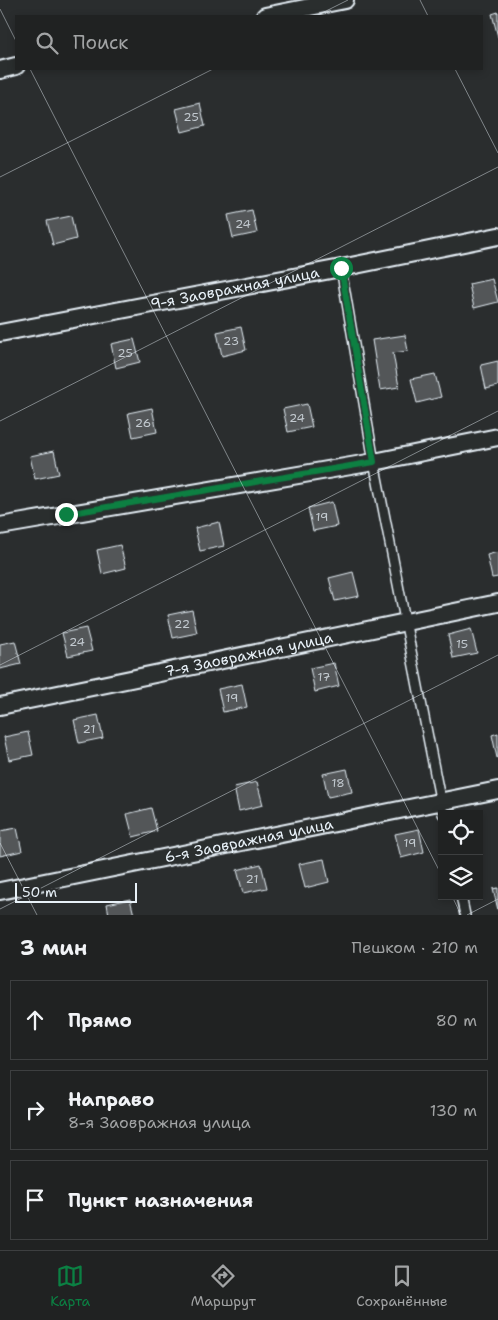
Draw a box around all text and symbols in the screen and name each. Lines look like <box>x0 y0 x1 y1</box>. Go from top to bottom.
search box <box>15 15 483 70</box>
icon: search <box>33 29 61 57</box>
text: Поиск <box>73 30 128 55</box>
house number: 25 <box>183 109 199 125</box>
house number: 24 <box>235 216 251 232</box>
route start <box>330 257 353 280</box>
street label: 9-я Заовражная улица <box>149 262 322 314</box>
house number: 23 <box>223 333 239 349</box>
house number: 25 <box>117 345 133 361</box>
house number: 24 <box>289 410 305 426</box>
house number: 26 <box>135 415 151 431</box>
route end <box>55 503 78 526</box>
house number: 19 <box>316 509 328 525</box>
house number: 22 <box>174 616 190 632</box>
street label: 7-я Заовражная улица <box>163 627 335 682</box>
house number: 24 <box>69 634 85 650</box>
house number: 15 <box>456 636 468 652</box>
house number: 17 <box>318 669 330 685</box>
house number: 19 <box>226 690 238 706</box>
house number: 21 <box>83 721 95 737</box>
house number: 18 <box>331 775 345 791</box>
map controls <box>438 810 483 900</box>
button: locate <box>438 810 483 855</box>
street label: 6-я Заовражная улица <box>163 814 336 867</box>
house number: 19 <box>404 835 416 851</box>
button: layers <box>438 855 483 900</box>
house number: 21 <box>246 871 258 887</box>
scale bar <box>15 880 138 903</box>
text: 50 m <box>22 883 57 901</box>
text: 3 мин <box>20 934 87 962</box>
text: Пешком · 210 m <box>352 937 478 958</box>
icon: ahead <box>21 1006 49 1034</box>
text: Прямо <box>68 1008 132 1033</box>
text: 80 m <box>436 1010 477 1031</box>
text: Направо <box>68 1087 154 1112</box>
icon: right <box>21 1096 49 1124</box>
text: 130 m <box>430 1100 477 1121</box>
text: 8-я Заовражная улица <box>68 1112 251 1133</box>
icon: arrive <box>21 1186 49 1214</box>
text: Пункт назначения <box>68 1188 253 1213</box>
tab: Карта <box>50 1262 90 1310</box>
tab: Маршрут <box>191 1262 256 1310</box>
tab: Сохранённые <box>356 1262 448 1310</box>

